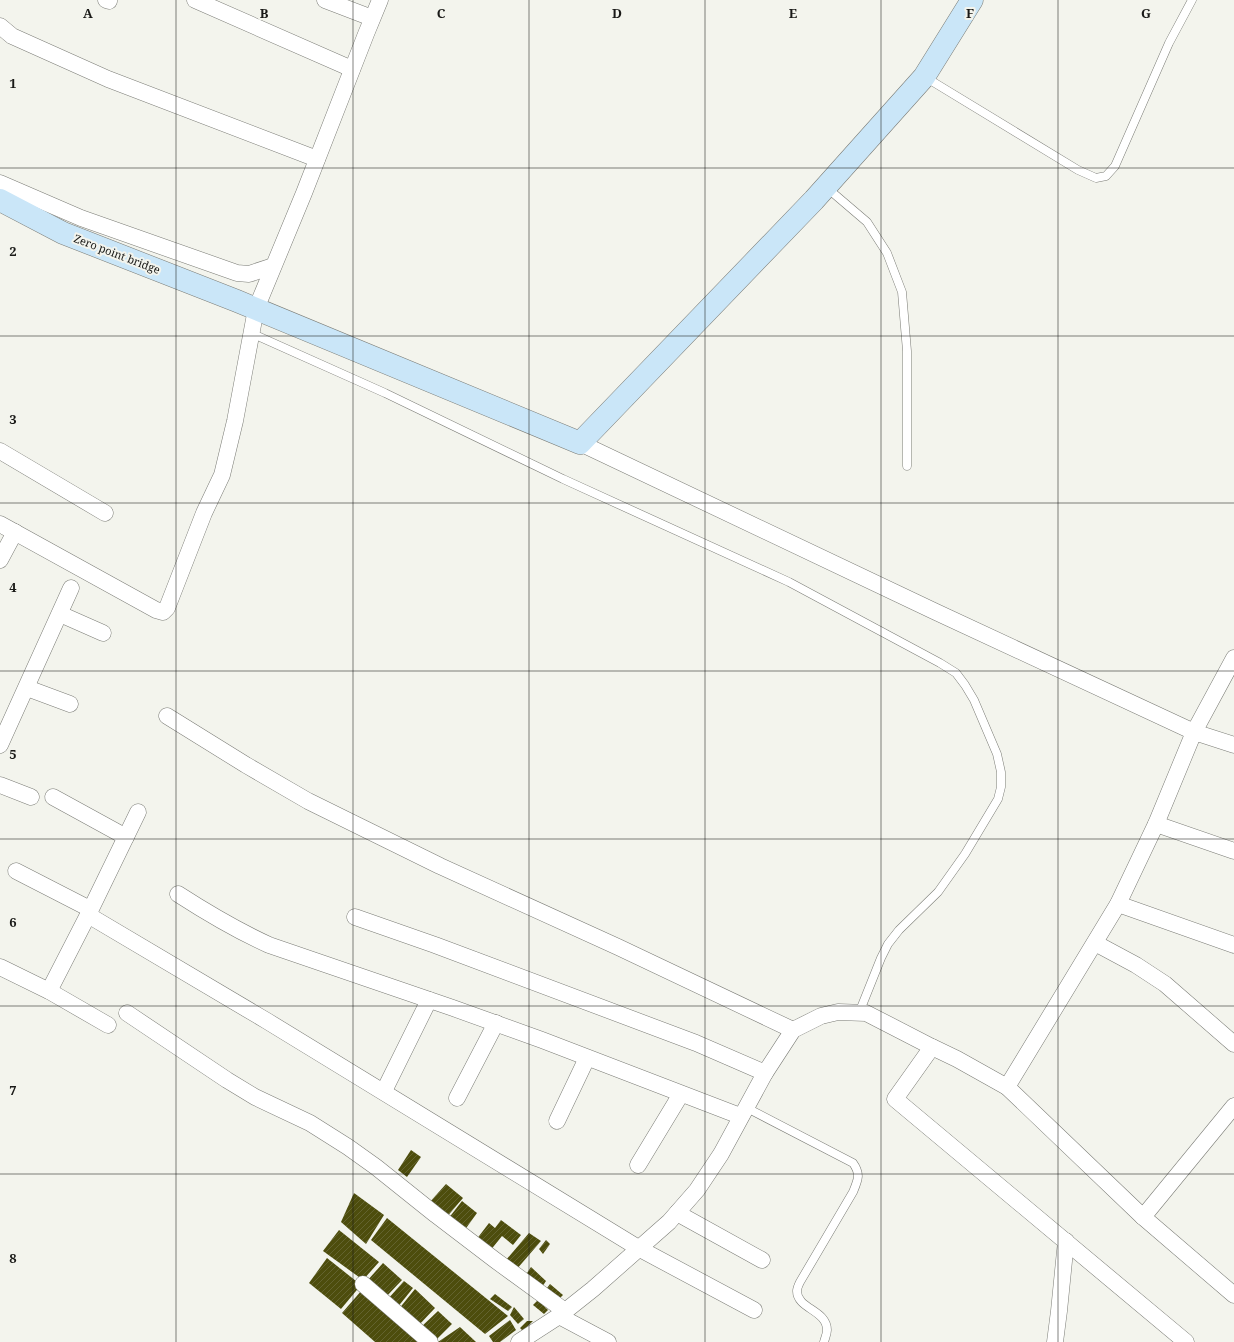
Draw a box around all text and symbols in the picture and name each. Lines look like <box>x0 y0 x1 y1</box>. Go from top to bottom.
text: A <box>83 4 93 22</box>
text: B <box>260 4 269 22</box>
text: C <box>437 4 446 22</box>
text: D <box>612 4 622 22</box>
text: E <box>789 4 798 22</box>
text: F <box>966 4 974 22</box>
text: G <box>1141 4 1151 22</box>
text: 1 <box>9 74 17 92</box>
street label: Zero point bridge <box>72 230 163 277</box>
text: 2 <box>9 242 17 260</box>
text: 3 <box>9 410 17 428</box>
text: 4 <box>9 578 17 596</box>
text: 5 <box>9 745 17 763</box>
text: 6 <box>9 913 17 931</box>
text: 7 <box>9 1081 17 1099</box>
text: 8 <box>9 1249 17 1267</box>

